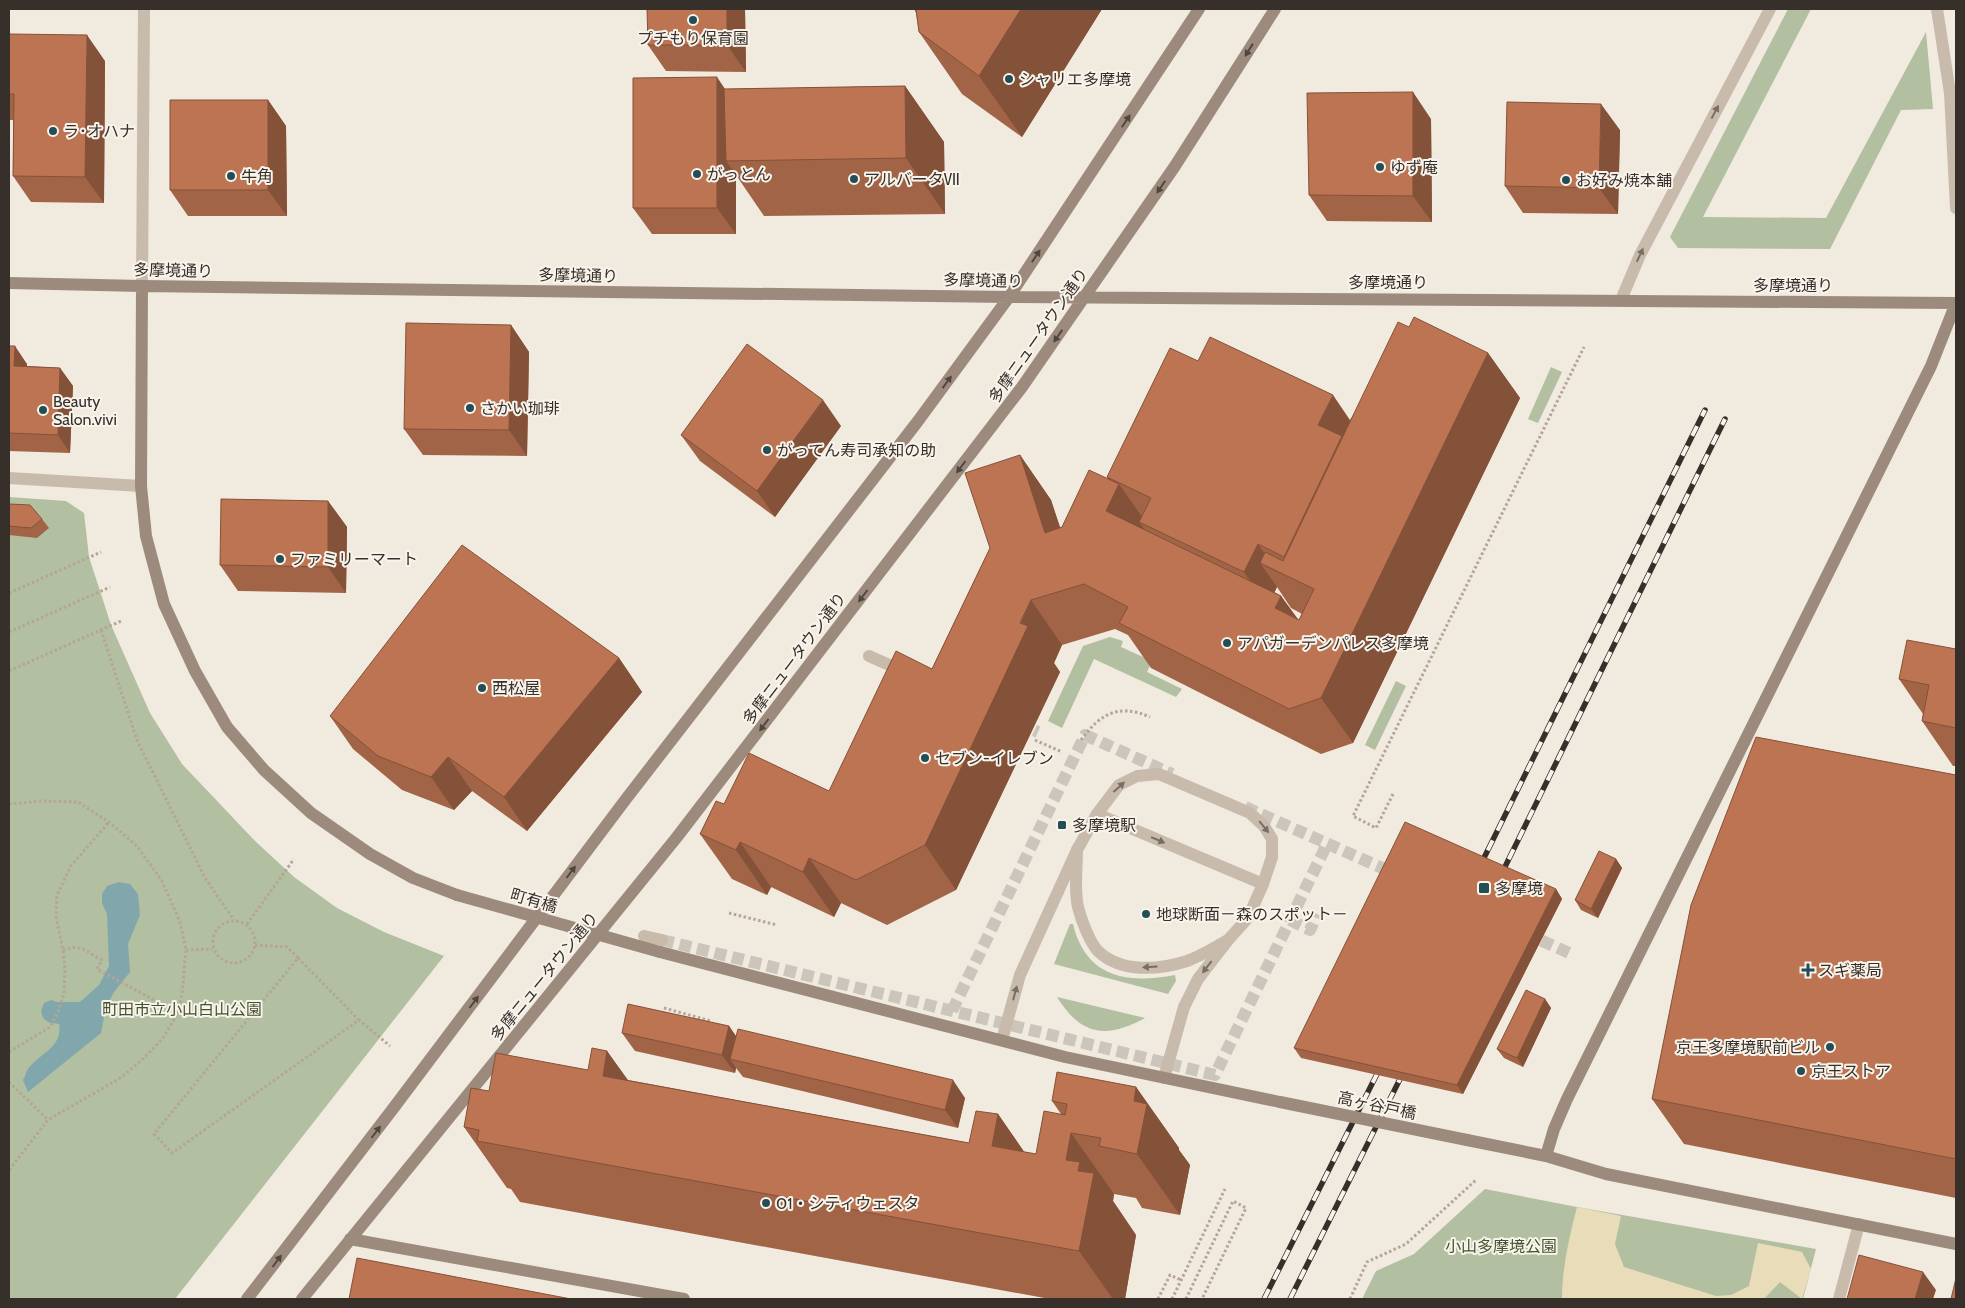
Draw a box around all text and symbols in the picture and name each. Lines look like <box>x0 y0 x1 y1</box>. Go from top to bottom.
marker: プチもり保育園 <box>687 14 699 26</box>
place label: プチもり保育園 <box>637 29 749 48</box>
one-way arrow <box>1244 43 1253 57</box>
place label: シャリエ多摩境 <box>1019 70 1131 89</box>
marker: シャリエ多摩境 <box>1003 73 1015 85</box>
one-way arrow <box>1711 104 1719 119</box>
one-way arrow <box>1121 114 1131 127</box>
place label: ラ･オハナ <box>63 122 135 141</box>
marker: ラ･オハナ <box>47 125 59 137</box>
place label: ゆず庵 <box>1390 158 1438 177</box>
marker: ゆず庵 <box>1374 161 1386 173</box>
place label: がっとん <box>707 165 771 184</box>
place label: 牛角 <box>241 167 273 186</box>
marker: がっとん <box>691 168 703 180</box>
marker: 牛角 <box>225 170 237 182</box>
place label: アルバータⅦ <box>864 170 960 189</box>
place label: お好み焼本舗 <box>1576 171 1672 190</box>
marker: アルバータⅦ <box>848 173 860 185</box>
marker: お好み焼本舗 <box>1560 174 1572 186</box>
one-way arrow <box>1156 180 1166 193</box>
one-way arrow <box>1635 248 1644 263</box>
one-way arrow <box>1031 249 1041 263</box>
street label: 多摩境通り <box>133 260 213 281</box>
street label: 多摩ニュータウン通り <box>985 264 1092 406</box>
street label: 多摩境通り <box>538 265 618 286</box>
street label: 多摩境通り <box>943 270 1023 291</box>
street label: 多摩境通り <box>1348 273 1428 292</box>
street label: 多摩境通り <box>1753 276 1833 295</box>
one-way arrow <box>1053 329 1063 343</box>
one-way arrow <box>942 375 952 389</box>
place label: Beauty Salon.vivi <box>53 392 117 429</box>
place label: さかい珈琲 <box>480 399 560 418</box>
marker: さかい珈琲 <box>464 402 476 414</box>
marker: Beauty Salon.vivi <box>37 404 49 416</box>
place label: がってん寿司承知の助 <box>777 441 936 460</box>
marker: がってん寿司承知の助 <box>761 444 773 456</box>
one-way arrow <box>956 460 967 473</box>
place label: ファミリーマート <box>290 550 418 569</box>
marker: ファミリーマート <box>274 553 286 565</box>
street label: 多摩ニュータウン通り <box>739 589 850 728</box>
one-way arrow <box>857 589 868 602</box>
place label: アパガーデンパレス多摩境 <box>1237 634 1429 653</box>
marker: アパガーデンパレス多摩境 <box>1221 637 1233 649</box>
place label: 西松屋 <box>492 679 540 698</box>
marker: 西松屋 <box>476 682 488 694</box>
one-way arrow <box>758 718 769 731</box>
place label: セブン-イレブン <box>935 749 1054 768</box>
marker: セブン-イレブン <box>919 752 931 764</box>
one-way arrow <box>1113 781 1125 793</box>
place label: 多摩境駅 <box>1072 816 1136 835</box>
marker: 多摩境駅 <box>1056 819 1068 831</box>
one-way arrow <box>1258 820 1269 833</box>
one-way arrow <box>1151 836 1165 844</box>
one-way arrow <box>566 866 577 879</box>
place label: 多摩境 <box>1495 879 1543 898</box>
marker: 多摩境 <box>1477 881 1491 895</box>
street label: 町有橋 <box>508 885 560 916</box>
place label: 地球断面－森のスポット－ <box>1156 905 1348 924</box>
street label: 多摩ニュータウン通り <box>487 908 602 1044</box>
marker: 地球断面－森のスポット－ <box>1140 908 1152 920</box>
one-way arrow <box>1201 960 1212 973</box>
place label: スギ薬局 <box>1818 961 1882 980</box>
one-way arrow <box>1142 964 1158 972</box>
marker: スギ薬局 <box>1802 964 1814 976</box>
one-way arrow <box>1011 986 1019 1001</box>
one-way arrow <box>468 996 479 1009</box>
park label: 町田市立小山白山公園 <box>102 1000 262 1019</box>
place label: 京王多摩境駅前ビル <box>1676 1038 1820 1057</box>
marker: 京王多摩境駅前ビル <box>1824 1041 1836 1053</box>
place label: 京王ストア <box>1811 1062 1891 1081</box>
marker: 京王ストア <box>1795 1065 1807 1077</box>
street label: 高ヶ谷戸橋 <box>1336 1088 1418 1123</box>
one-way arrow <box>371 1125 381 1139</box>
place label: 01・シティウェスタ <box>776 1194 919 1213</box>
marker: 01・シティウェスタ <box>760 1197 772 1209</box>
park label: 小山多摩境公園 <box>1445 1237 1557 1256</box>
one-way arrow <box>272 1254 282 1268</box>

